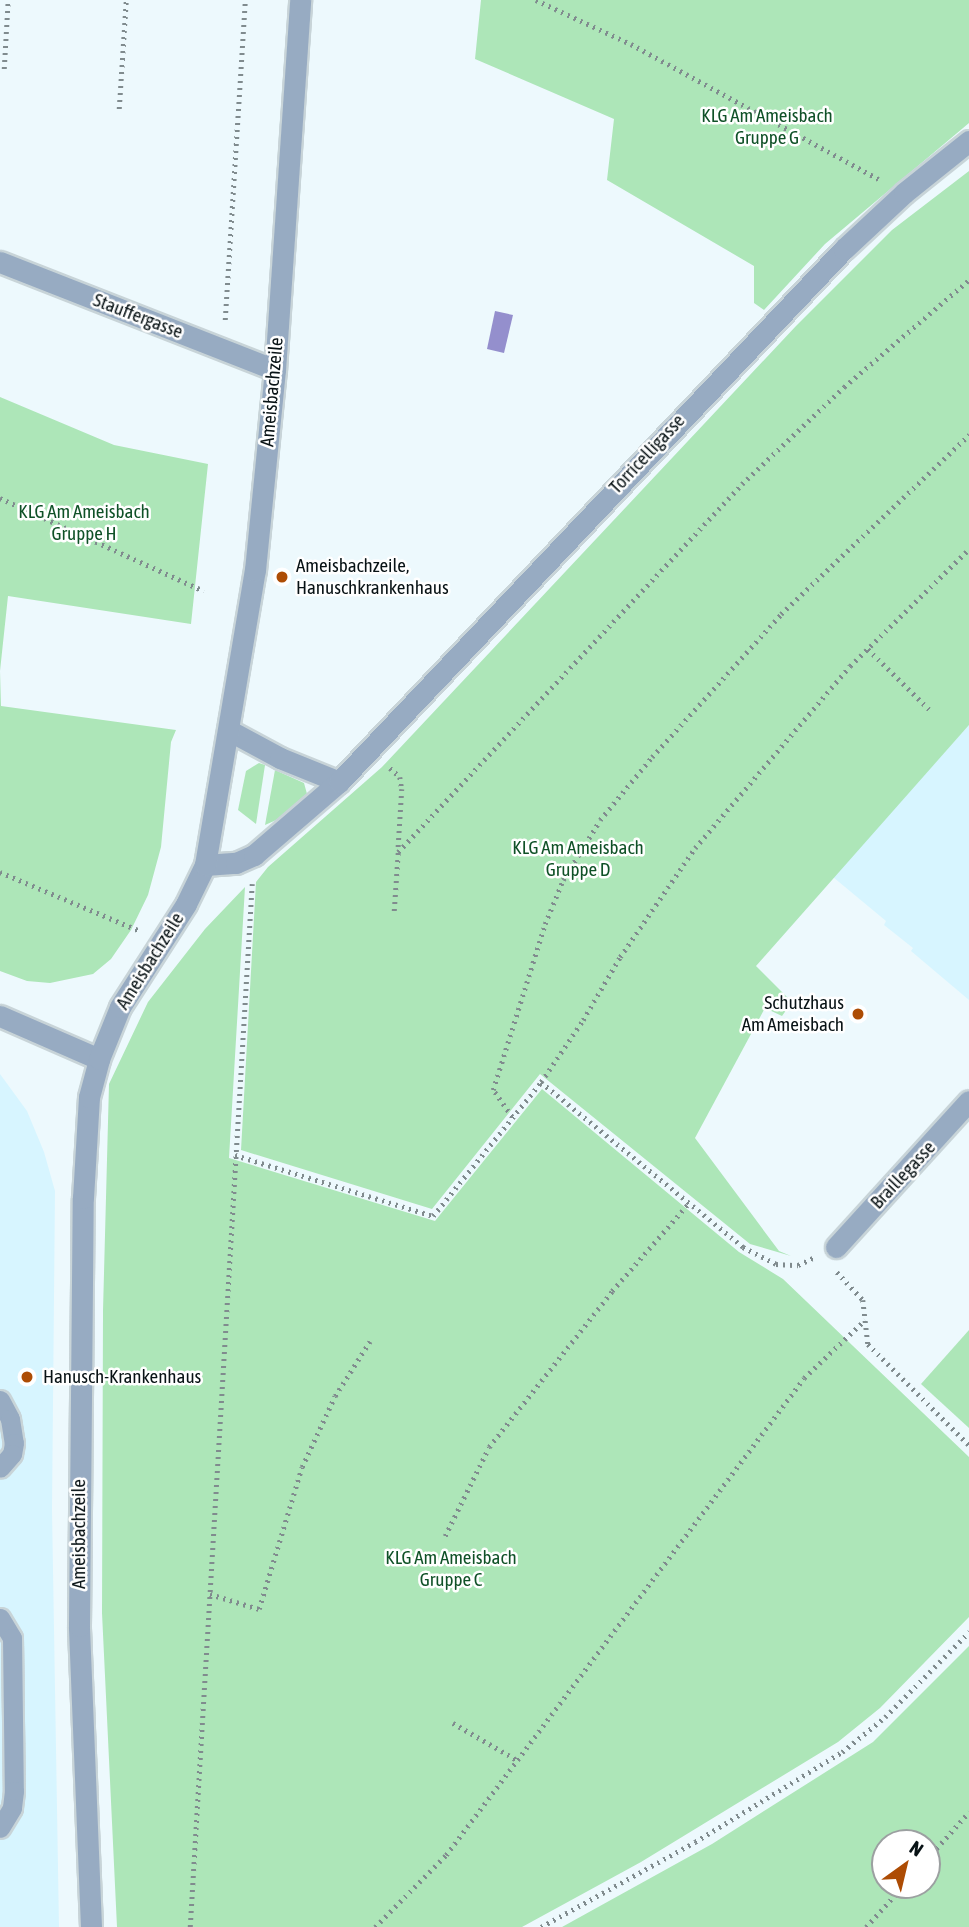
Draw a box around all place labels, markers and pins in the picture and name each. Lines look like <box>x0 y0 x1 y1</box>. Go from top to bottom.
place label: Ameisbachzeile, Hanuschkrankenhaus <box>296 555 449 599</box>
marker: Ameisbachzeile, Hanuschkrankenhaus <box>274 569 290 585</box>
place label: Schutzhaus Am Ameisbach <box>742 992 844 1036</box>
marker: Schutzhaus Am Ameisbach <box>850 1006 866 1022</box>
place label: Hanusch-Krankenhaus <box>43 1366 201 1388</box>
marker: Hanusch-Krankenhaus <box>17 1367 37 1387</box>

